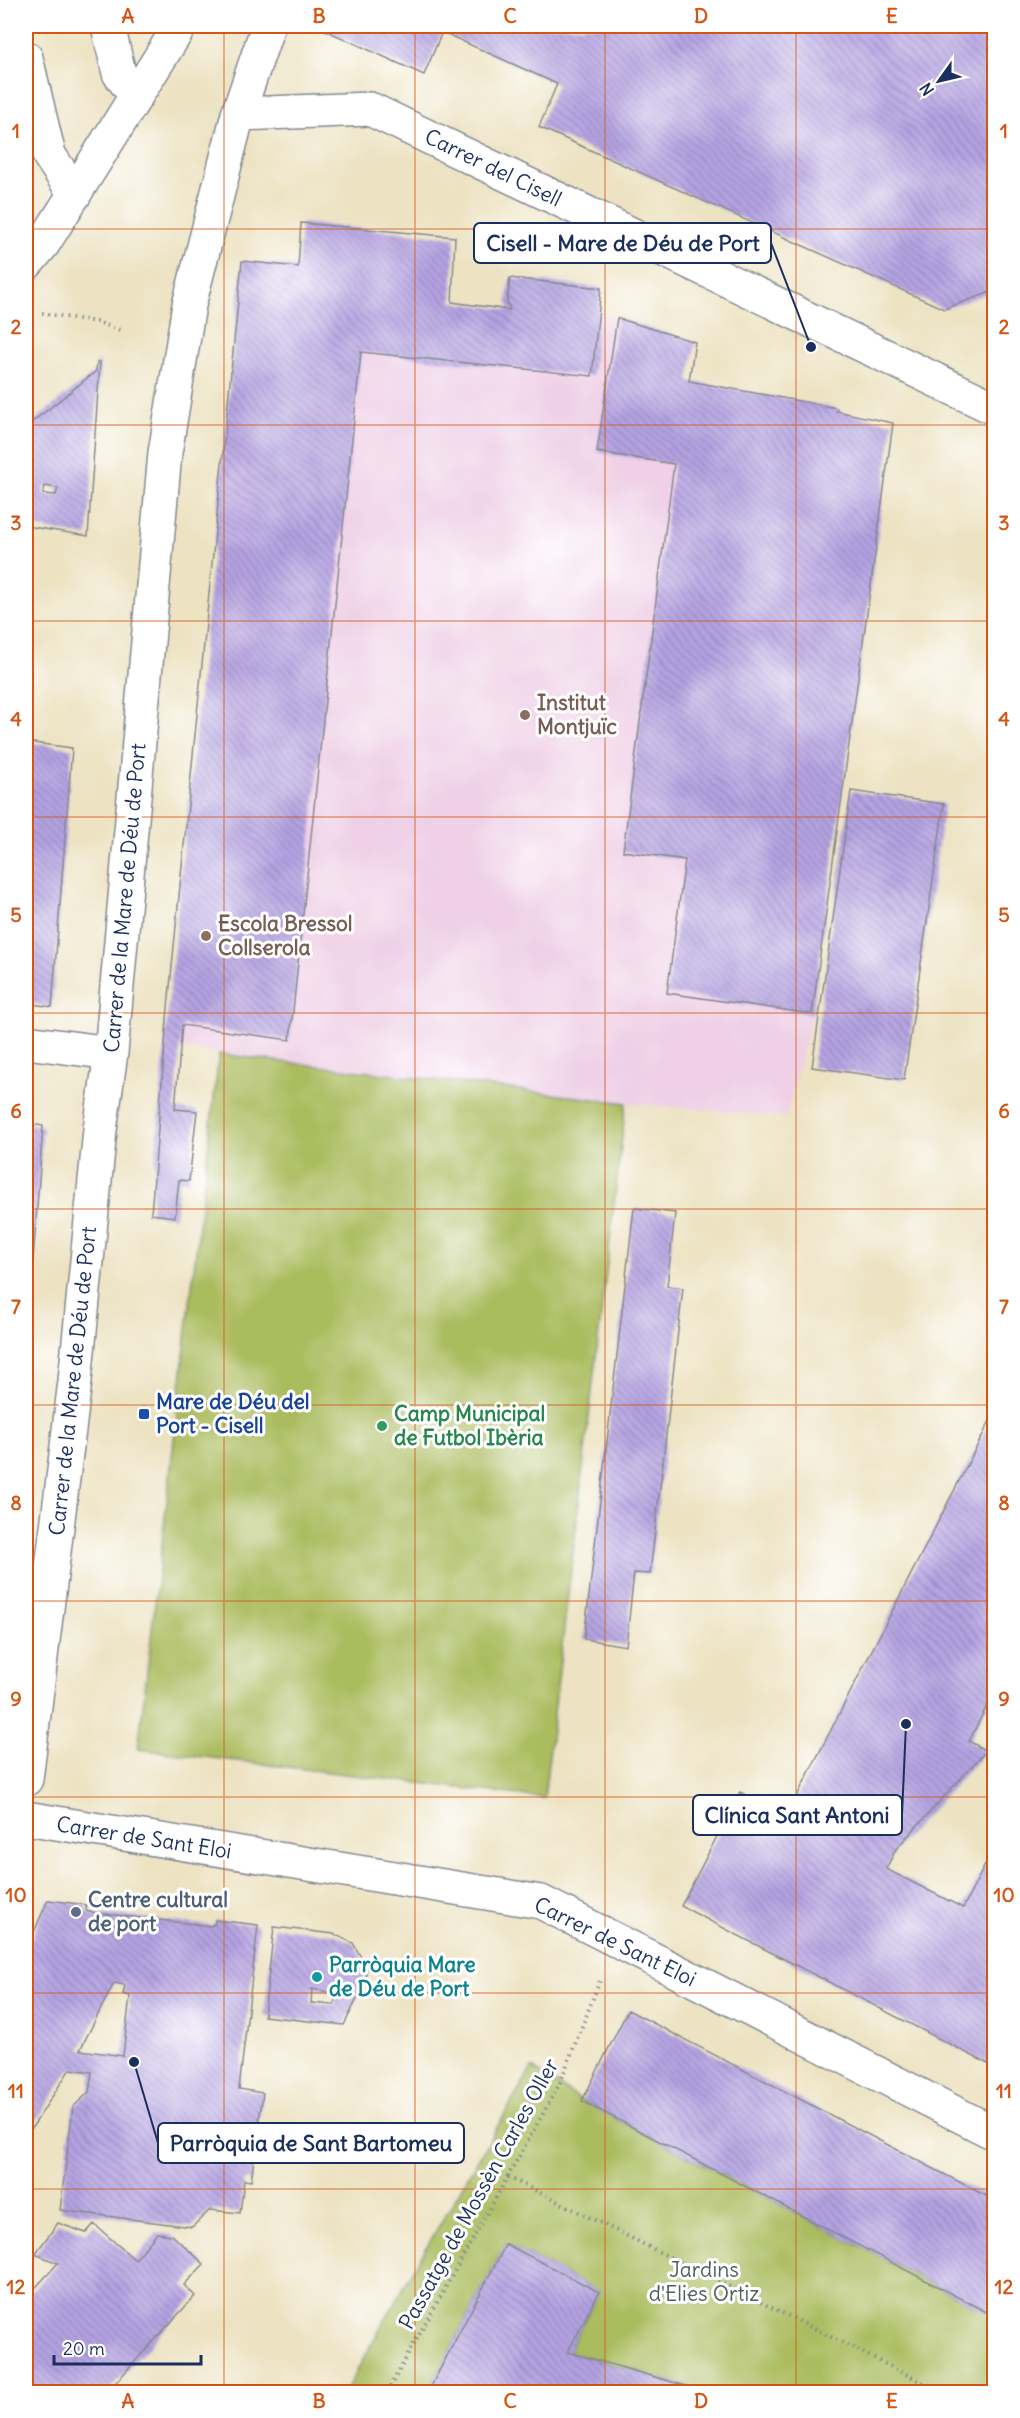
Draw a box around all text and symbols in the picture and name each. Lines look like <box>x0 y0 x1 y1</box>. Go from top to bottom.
text: A <box>122 3 135 28</box>
text: B <box>312 3 326 28</box>
text: C <box>503 3 517 28</box>
text: D <box>694 3 708 28</box>
text: E <box>886 3 898 28</box>
north arrow <box>909 51 969 111</box>
text: N <box>915 79 938 100</box>
text: 1 <box>12 118 20 143</box>
text: 1 <box>1000 118 1008 143</box>
street label: Carrer del Cisell <box>420 123 566 212</box>
callout: Cisell - Mare de Déu de Port <box>474 223 771 263</box>
text: Cisell - Mare de Déu de Port <box>486 229 760 257</box>
text: 2 <box>11 314 22 339</box>
text: 2 <box>999 314 1010 339</box>
text: 3 <box>10 510 22 535</box>
text: 3 <box>998 510 1010 535</box>
place label: Institut Montjuïc <box>537 689 617 740</box>
text: 4 <box>10 706 22 731</box>
text: 4 <box>998 706 1010 731</box>
marker: Institut Montjuïc <box>518 708 532 722</box>
street label: Carrer de la Mare de Déu de Port <box>98 742 151 1054</box>
text: 5 <box>10 902 22 927</box>
text: 5 <box>998 902 1010 927</box>
place label: Escola Bressol Collserola <box>218 910 353 961</box>
marker: Escola Bressol Collserola <box>199 929 213 943</box>
text: 6 <box>10 1098 22 1123</box>
text: 6 <box>998 1098 1010 1123</box>
street label: Carrer de la Mare de Déu de Port <box>43 1225 102 1537</box>
text: 7 <box>11 1294 21 1319</box>
text: 7 <box>999 1294 1009 1319</box>
place label: Mare de Déu del Port - Cisell <box>156 1388 309 1439</box>
place label: Camp Municipal de Futbol Ibèria <box>394 1400 545 1451</box>
marker: Mare de Déu del Port - Cisell <box>137 1407 151 1421</box>
marker: Camp Municipal de Futbol Ibèria <box>375 1419 389 1433</box>
text: 8 <box>10 1490 22 1515</box>
text: 8 <box>998 1490 1010 1515</box>
text: 9 <box>10 1686 22 1711</box>
text: 9 <box>998 1686 1010 1711</box>
callout: Clínica Sant Antoni <box>693 1795 902 1835</box>
text: Clínica Sant Antoni <box>705 1801 889 1829</box>
street label: Carrer de Sant Eloi <box>55 1810 234 1865</box>
text: 10 <box>5 1882 27 1907</box>
text: 10 <box>993 1882 1015 1907</box>
place label: Centre cultural de port <box>88 1886 228 1937</box>
street label: Carrer de Sant Eloi <box>530 1891 701 1992</box>
marker: Centre cultural de port <box>69 1905 83 1919</box>
place label: Parròquia Mare de Déu de Port <box>329 1951 476 2002</box>
marker: Parròquia Mare de Déu de Port <box>310 1970 324 1984</box>
street label: Passatge de Mossèn Carles Oller <box>393 2053 565 2334</box>
text: 11 <box>8 2078 24 2103</box>
text: 11 <box>996 2078 1012 2103</box>
callout: Parròquia de Sant Bartomeu <box>158 2123 464 2163</box>
text: Parròquia de Sant Bartomeu <box>170 2129 453 2157</box>
park label: Jardins d'Elies Ortiz <box>649 2256 759 2307</box>
text: 12 <box>7 2274 25 2299</box>
text: 12 <box>995 2274 1013 2299</box>
scale bar <box>54 2328 201 2366</box>
text: 20 m <box>63 2337 105 2360</box>
text: A <box>122 2388 135 2413</box>
text: B <box>312 2388 326 2413</box>
text: C <box>503 2388 517 2413</box>
text: D <box>694 2388 708 2413</box>
text: E <box>886 2388 898 2413</box>

